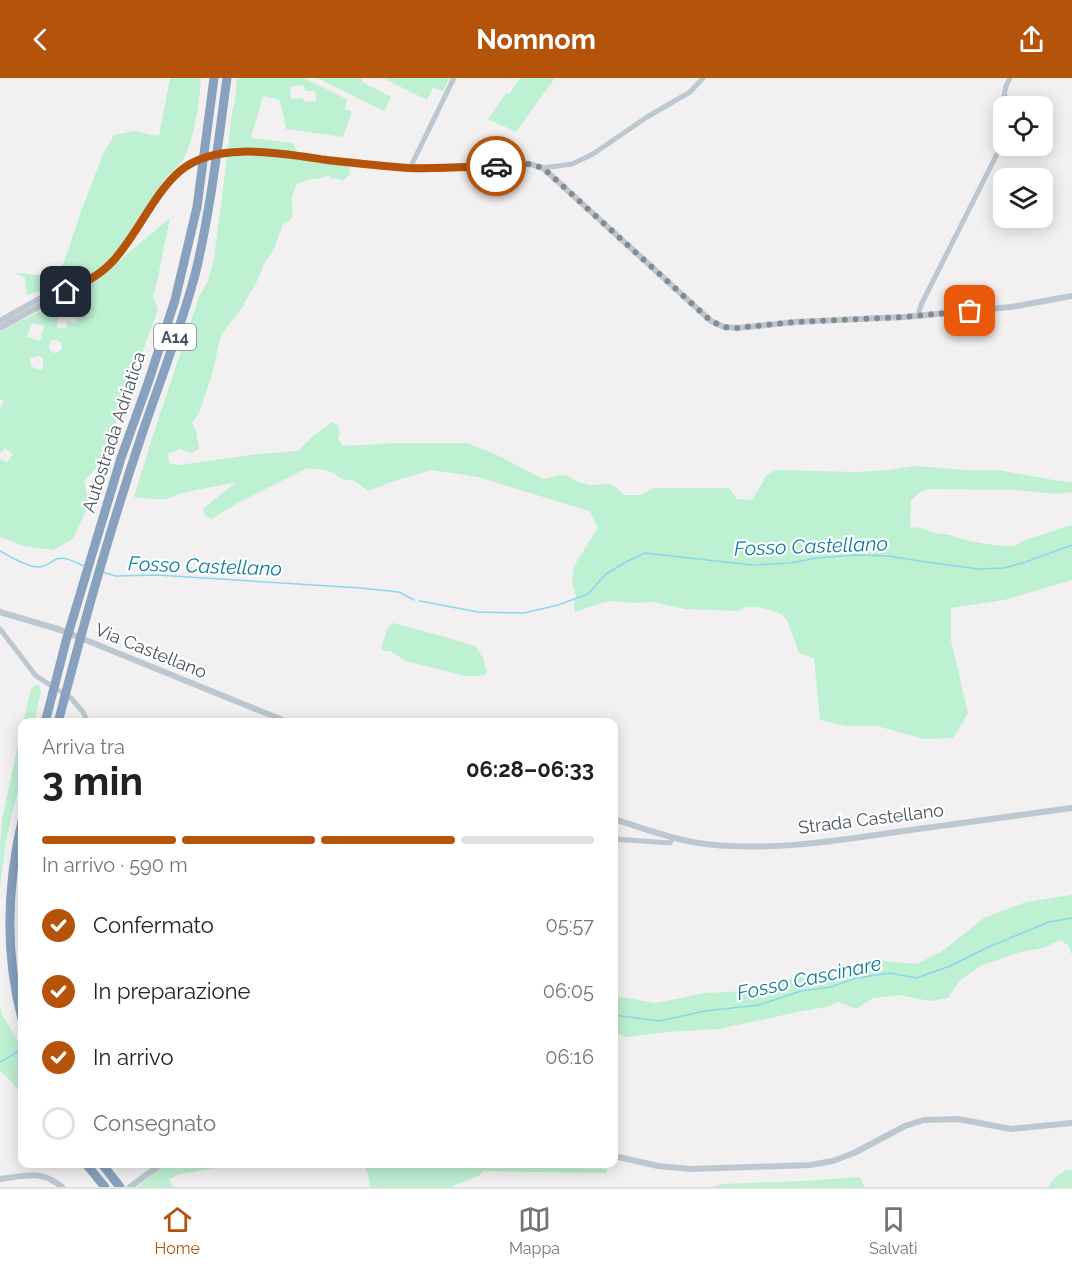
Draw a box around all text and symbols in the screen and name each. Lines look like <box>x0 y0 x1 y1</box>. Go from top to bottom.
icon: back <box>24 23 57 56</box>
icon: share <box>1015 23 1048 56</box>
text: Nomnom <box>476 24 596 55</box>
map controls <box>993 96 1053 228</box>
button: locate <box>993 96 1053 156</box>
courier <box>466 136 526 196</box>
icon: car <box>480 150 513 183</box>
button: layers <box>993 168 1053 228</box>
pin <box>40 266 91 317</box>
icon: home <box>49 275 82 308</box>
pin <box>944 285 995 336</box>
icon: bag <box>953 294 986 327</box>
road number: A14 <box>154 324 196 350</box>
street label: Autostrada Adriatica <box>78 349 149 515</box>
water label: Fosso Castellano <box>734 531 888 561</box>
water label: Fosso Castellano <box>128 551 282 581</box>
street label: Via Castellano <box>92 619 210 683</box>
text: Arriva tra <box>42 735 125 759</box>
text: 06:28–06:33 <box>466 756 594 782</box>
text: 3 min <box>42 758 143 804</box>
street label: Strada Castellano <box>797 799 945 838</box>
text: In arrivo · 590 m <box>42 853 188 877</box>
icon: check <box>42 909 75 942</box>
text: Confermato <box>93 912 214 938</box>
text: 05:57 <box>546 913 594 937</box>
water label: Fosso Cascinare <box>735 951 884 1005</box>
icon: check <box>42 975 75 1008</box>
text: In preparazione <box>93 978 250 1004</box>
text: 06:05 <box>543 979 594 1003</box>
icon: check <box>42 1041 75 1074</box>
text: In arrivo <box>93 1044 174 1070</box>
text: 06:16 <box>545 1045 594 1069</box>
text: Consegnato <box>93 1110 216 1136</box>
tab: Home <box>155 1203 200 1258</box>
tab: Mappa <box>509 1203 560 1258</box>
tab: Salvati <box>869 1203 917 1258</box>

